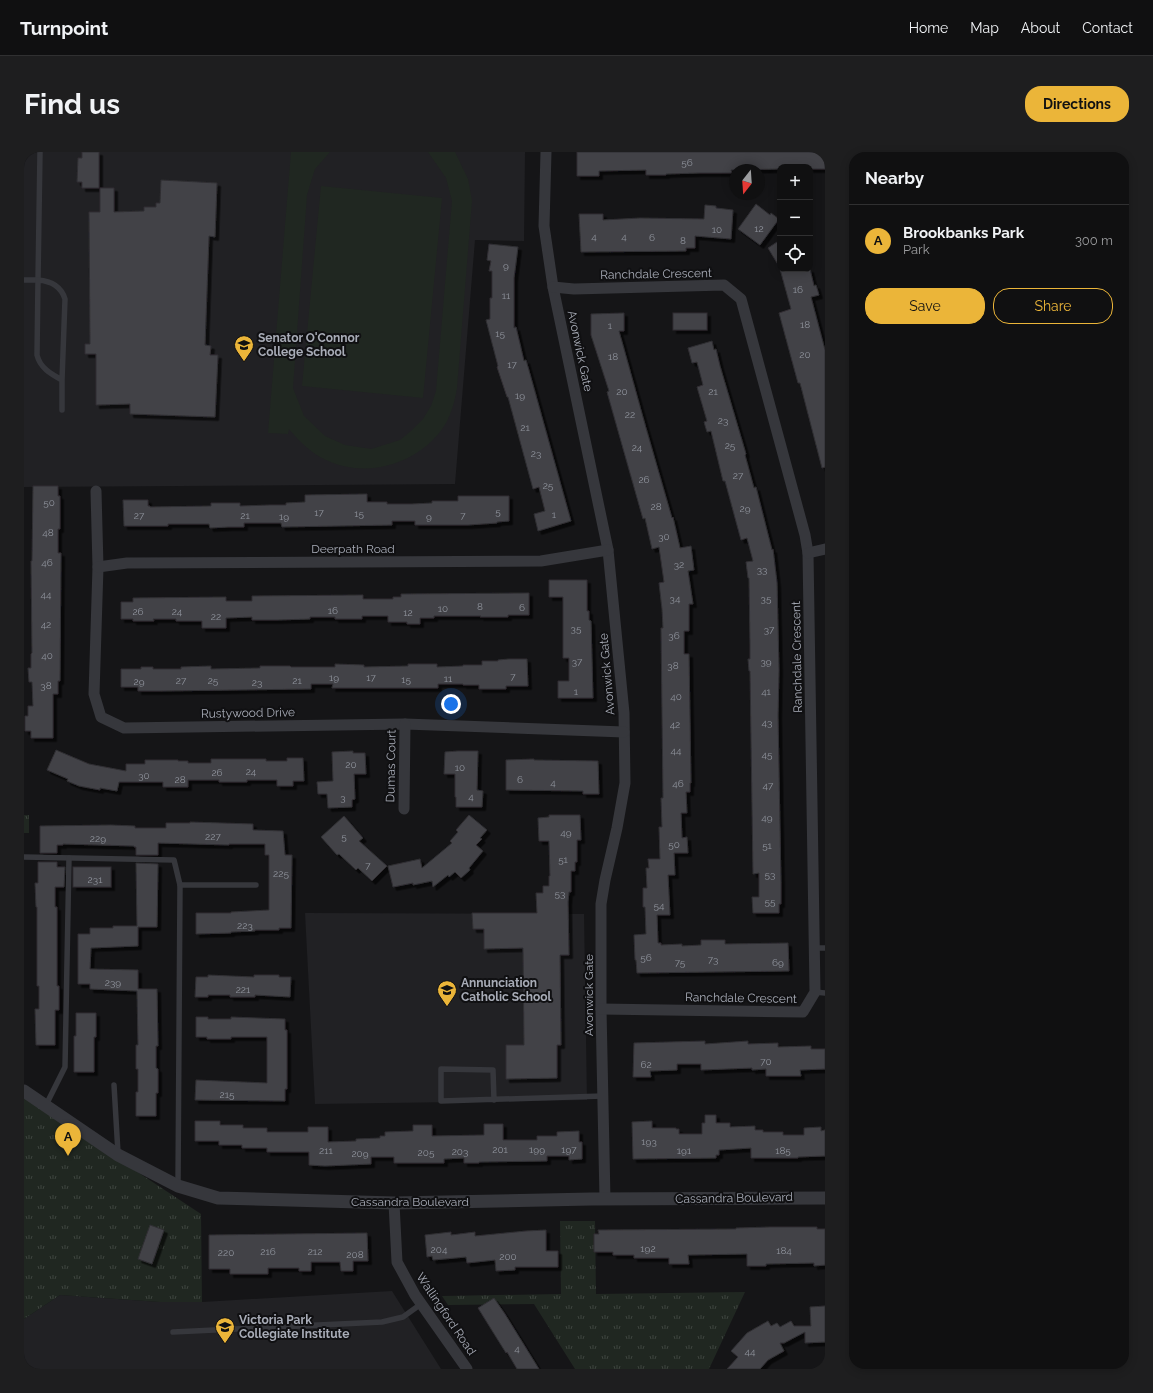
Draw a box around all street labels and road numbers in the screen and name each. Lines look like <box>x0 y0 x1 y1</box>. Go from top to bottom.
street label: Ranchdale Crescent <box>600 266 712 282</box>
street label: Avonwick Gate <box>565 309 595 393</box>
street label: Deerpath Road <box>311 542 395 556</box>
street label: Ranchdale Crescent <box>789 601 805 713</box>
street label: Avonwick Gate <box>596 632 618 716</box>
street label: Rustywood Drive <box>201 705 295 721</box>
street label: Dumas Court <box>383 729 399 803</box>
street label: Avonwick Gate <box>582 954 596 1036</box>
street label: Ranchdale Crescent <box>685 990 797 1006</box>
street label: Cassandra Boulevard <box>675 1190 793 1206</box>
street label: Cassandra Boulevard <box>351 1195 469 1209</box>
street label: Wallingford Road <box>413 1270 479 1358</box>

